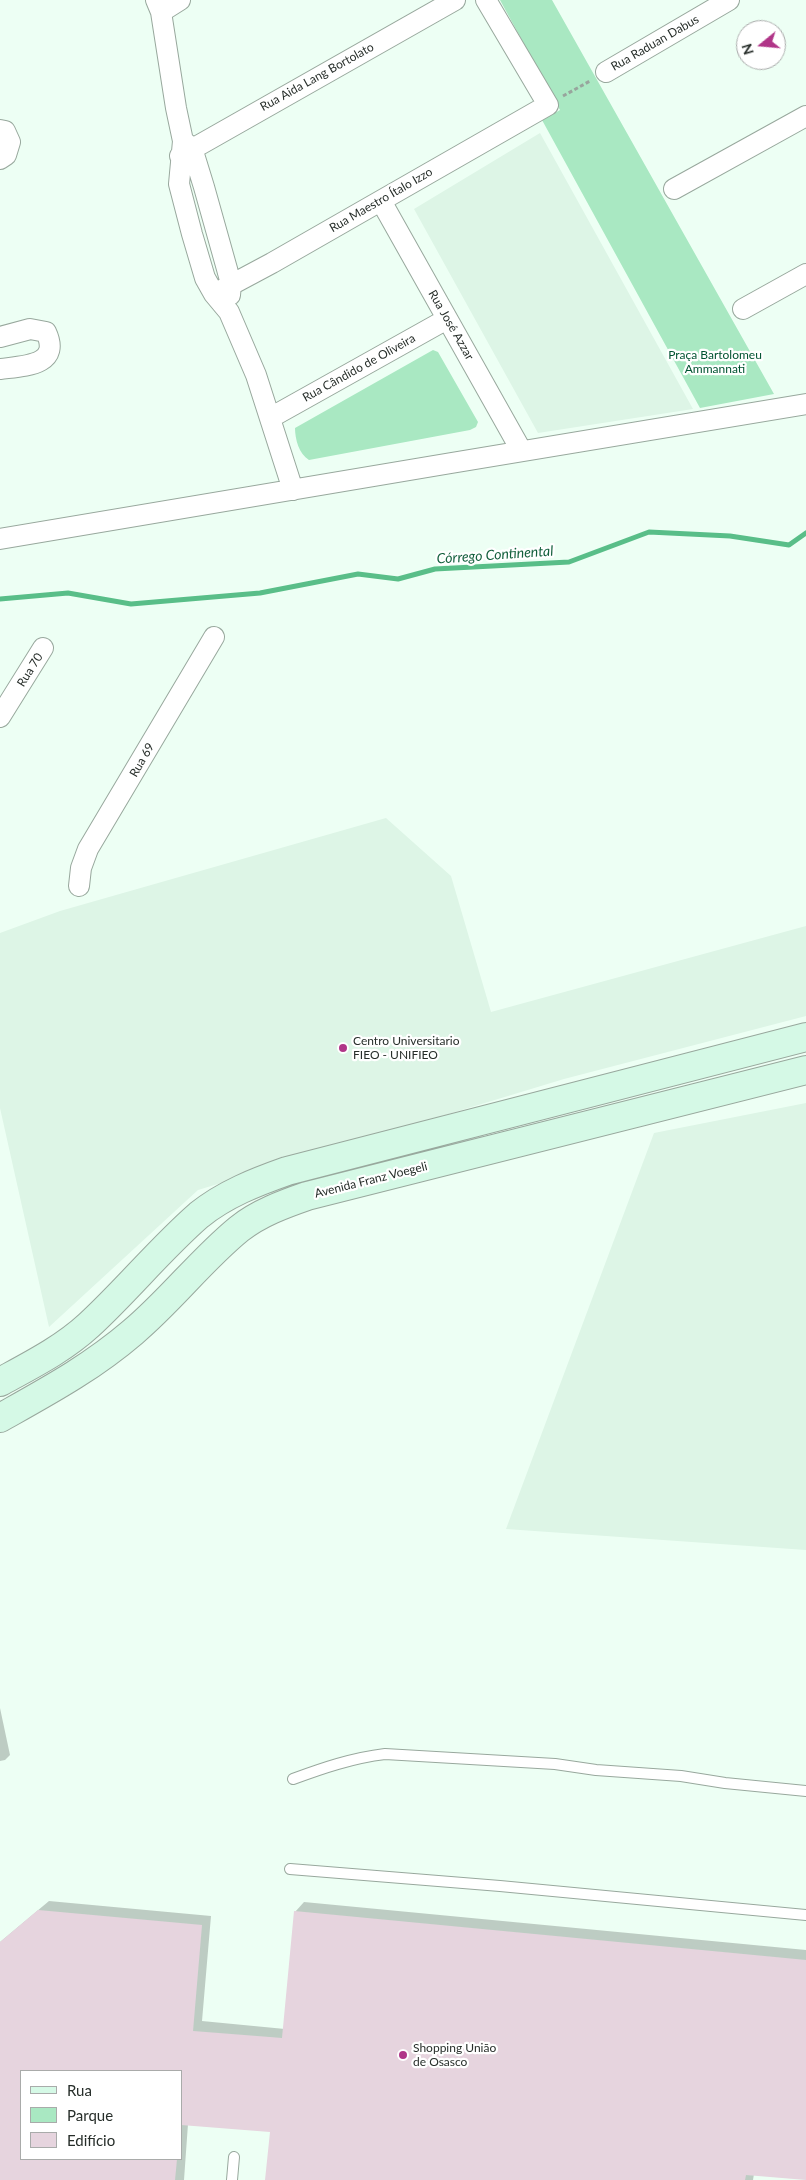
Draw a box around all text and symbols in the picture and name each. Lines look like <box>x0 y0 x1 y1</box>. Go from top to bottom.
street label: Rua Raduan Dabus <box>609 12 701 74</box>
north arrow <box>736 20 786 70</box>
street label: Rua Aida Lang Bortolato <box>258 40 376 114</box>
text: N <box>737 42 757 57</box>
street label: Rua Maestro Ítalo Izzo <box>327 165 435 235</box>
street label: Rua José Azzar <box>425 287 477 363</box>
street label: Rua Cândido de Oliveira <box>300 331 418 405</box>
park label: Praça Bartolomeu Ammannati <box>668 348 762 376</box>
water label: Córrego Continental <box>436 543 554 567</box>
street label: Rua 70 <box>14 651 46 689</box>
street label: Rua 69 <box>127 740 157 780</box>
place label: Centro Universitario FIEO - UNIFIEO <box>353 1034 459 1062</box>
marker: Centro Universitario FIEO - UNIFIEO <box>337 1042 349 1054</box>
street label: Avenida Franz Voegeli <box>313 1159 429 1201</box>
place label: Shopping União de Osasco <box>413 2041 496 2069</box>
marker: Shopping União de Osasco <box>397 2049 409 2061</box>
legend <box>20 2070 182 2160</box>
text: Rua <box>67 2081 92 2099</box>
text: Parque <box>67 2106 113 2124</box>
text: Edifício <box>67 2131 115 2149</box>

